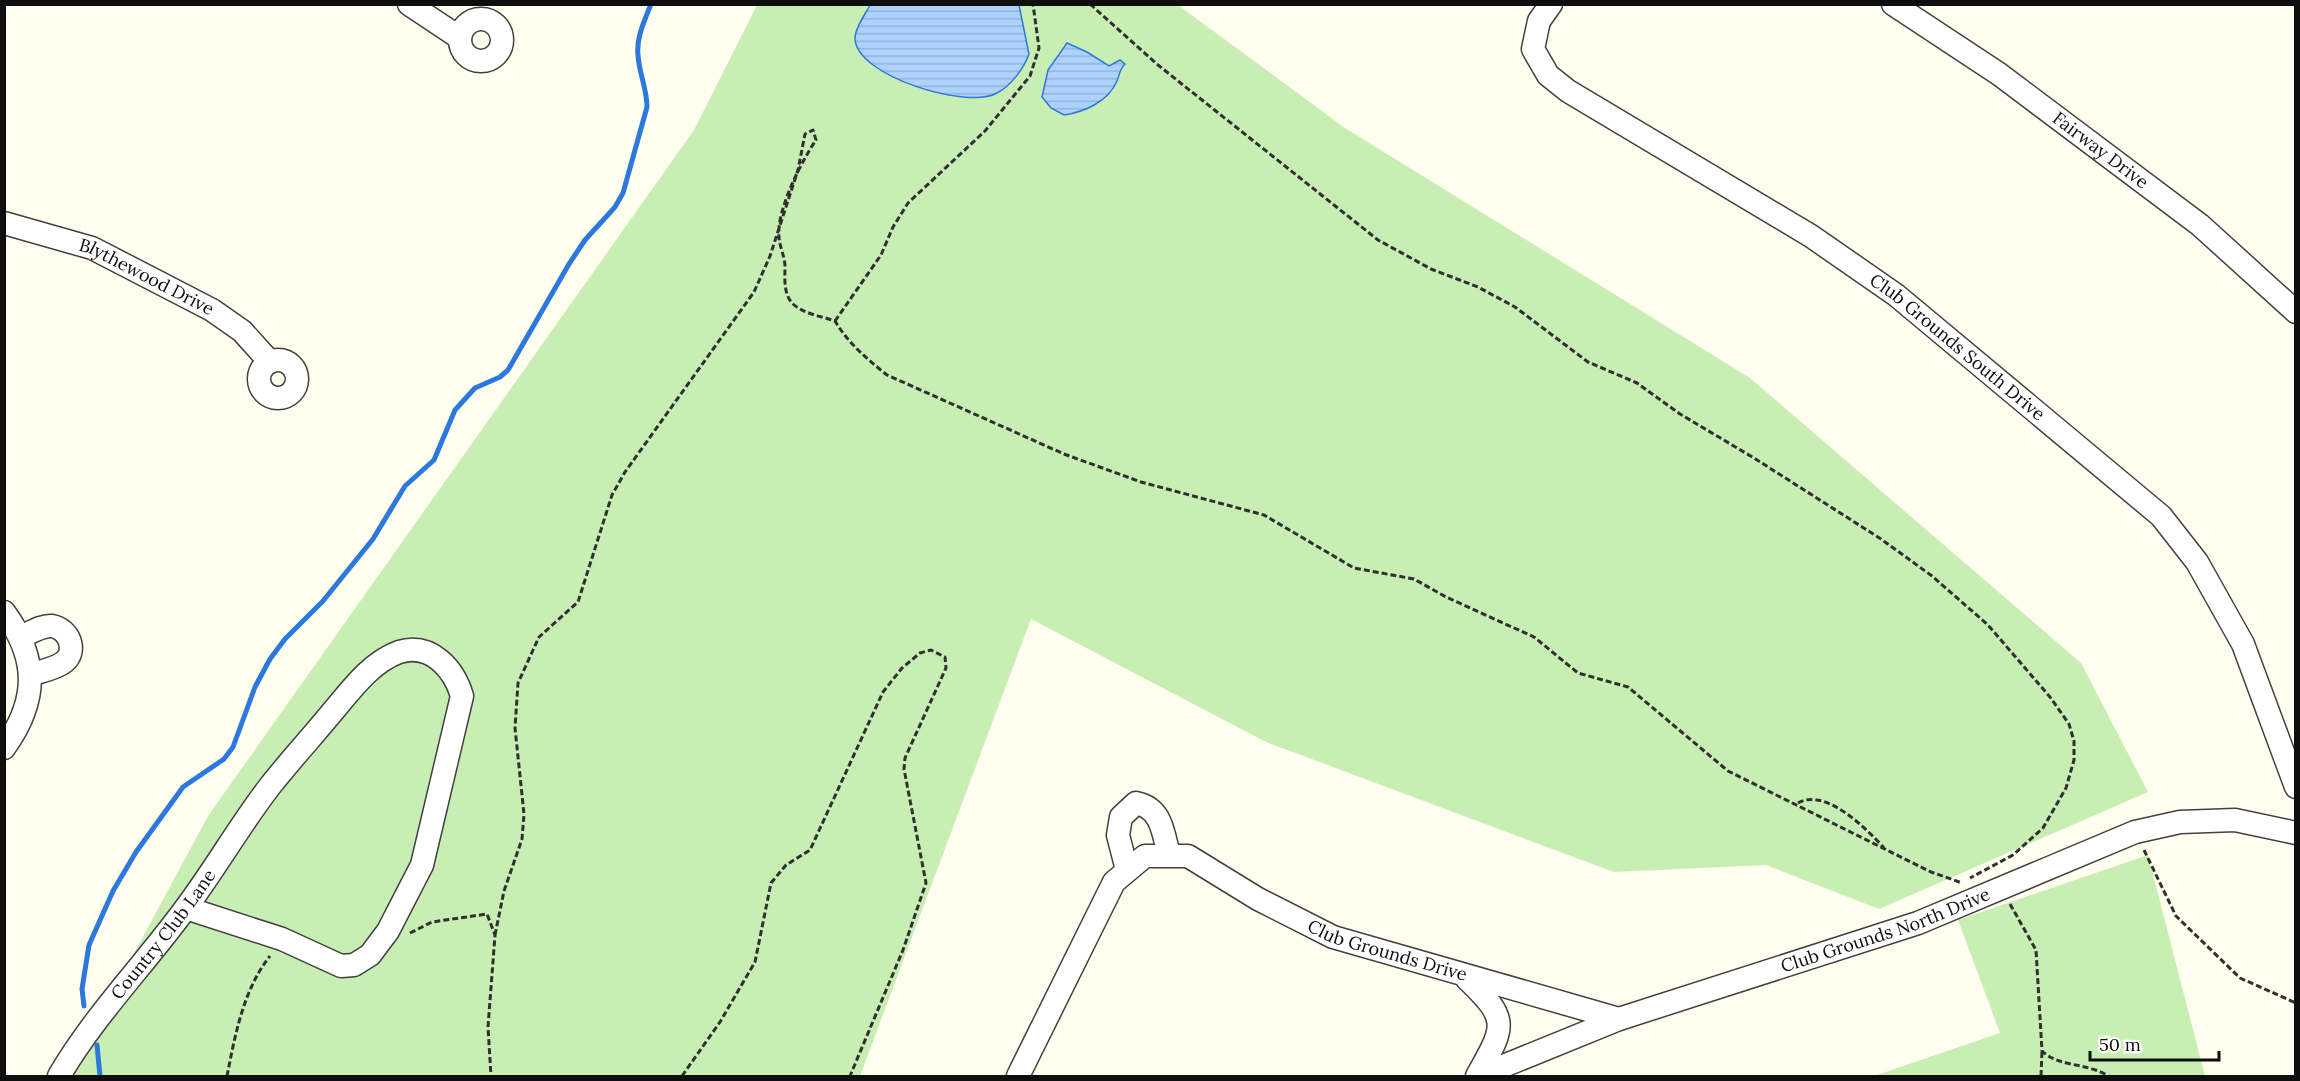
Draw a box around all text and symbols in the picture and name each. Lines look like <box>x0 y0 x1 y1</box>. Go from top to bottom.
street label: Fairway Drive <box>2048 106 2154 193</box>
street label: Blythewood Drive <box>77 233 218 320</box>
street label: Club Grounds South Drive <box>1865 268 2050 426</box>
street label: Country Club Lane <box>106 865 221 1004</box>
street label: Club Grounds North Drive <box>1778 882 1994 977</box>
street label: Club Grounds Drive <box>1304 914 1470 986</box>
scale bar <box>2090 1024 2219 1062</box>
text: 50 m <box>2099 1033 2141 1056</box>

